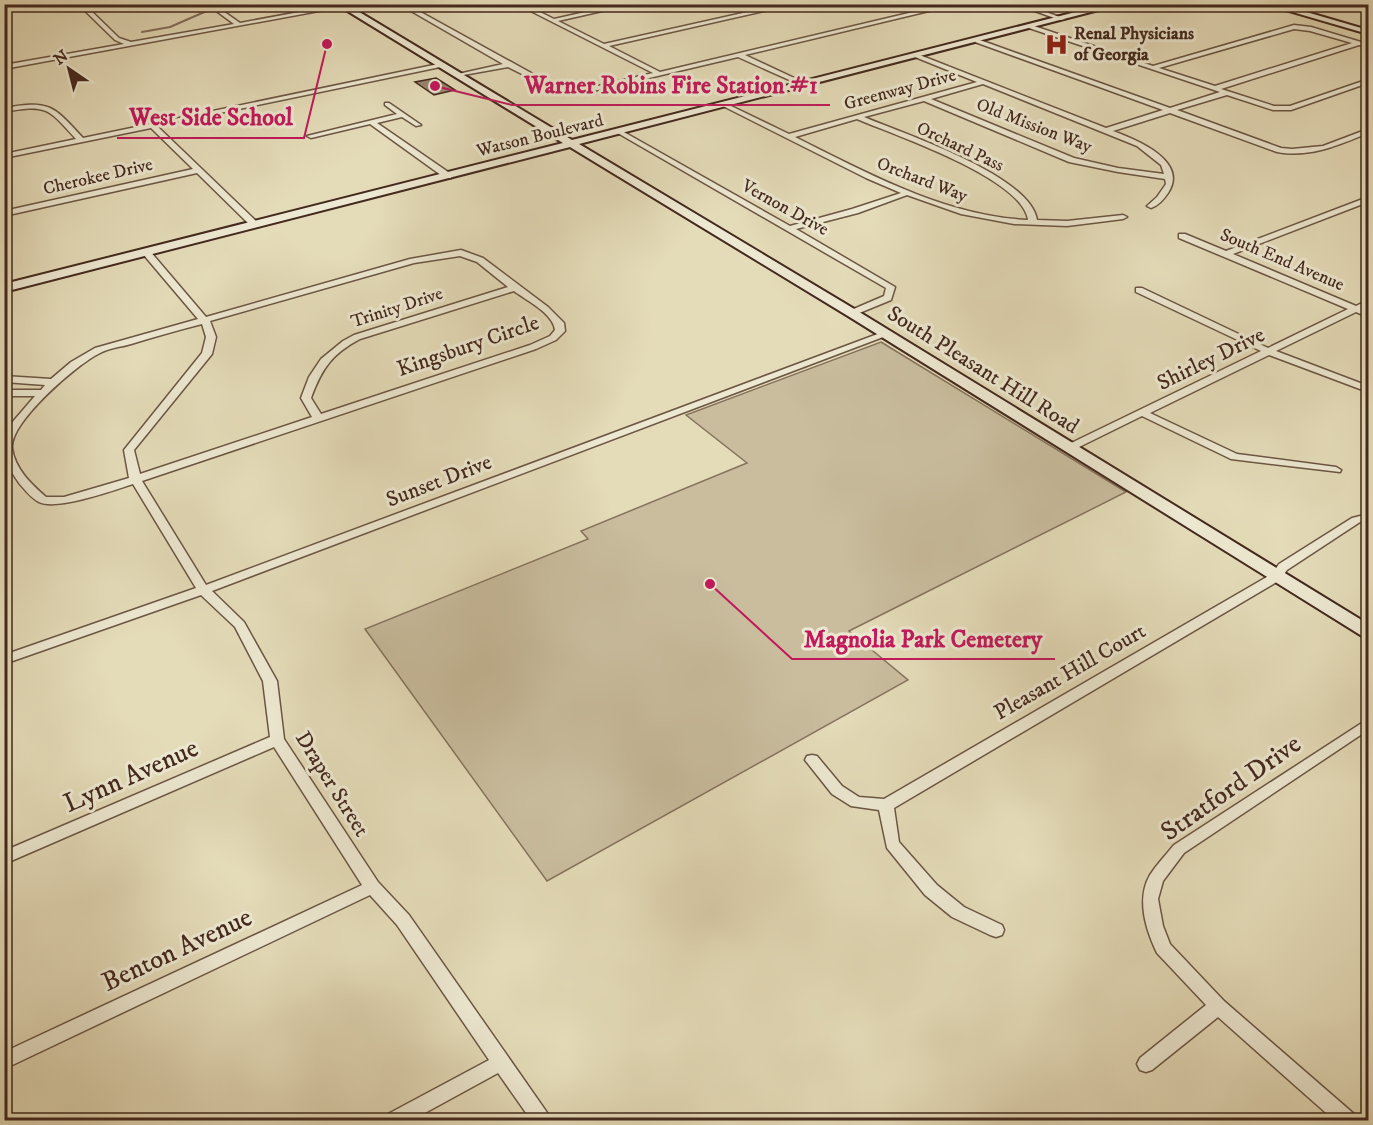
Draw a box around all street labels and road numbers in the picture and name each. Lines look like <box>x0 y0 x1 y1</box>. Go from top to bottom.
street label: Greenway Drive <box>842 64 958 116</box>
street label: Old Mission Way <box>973 94 1095 158</box>
street label: Watson Boulevard <box>473 110 606 163</box>
street label: Orchard Pass <box>913 117 1007 177</box>
street label: Orchard Way <box>874 153 971 207</box>
street label: Cherokee Drive <box>41 154 155 200</box>
street label: Vernon Drive <box>737 175 832 241</box>
street label: South End Avenue <box>1217 224 1347 296</box>
street label: Trinity Drive <box>348 283 446 333</box>
street label: South Pleasant Hill Road <box>882 300 1084 440</box>
street label: Kingsbury Circle <box>393 309 543 383</box>
street label: Shirley Drive <box>1153 321 1269 397</box>
street label: Sunset Drive <box>382 449 496 513</box>
street label: Pleasant Hill Court <box>989 618 1151 726</box>
street label: Draper Street <box>289 726 375 842</box>
street label: Stratford Drive <box>1154 727 1308 849</box>
street label: Lynn Avenue <box>58 731 204 821</box>
street label: Benton Avenue <box>97 900 257 1000</box>

